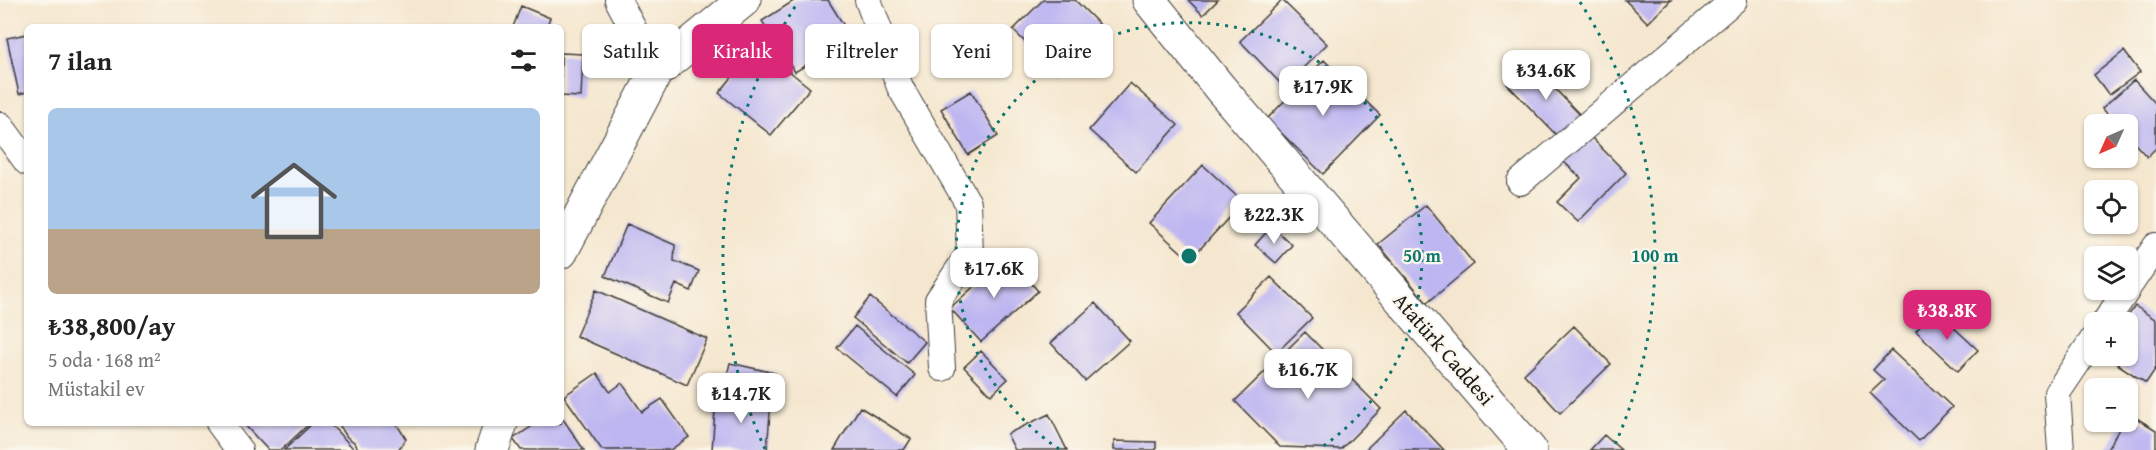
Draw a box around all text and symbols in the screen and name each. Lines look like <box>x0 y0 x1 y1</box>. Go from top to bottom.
chip: Satılık <box>582 24 680 78</box>
chip: Kiralık <box>692 24 793 78</box>
chip: Filtreler <box>805 24 919 78</box>
chip: Yeni <box>931 24 1012 78</box>
chip: Daire <box>1024 24 1113 78</box>
text: 7 ilan <box>48 41 112 80</box>
icon: filters <box>507 44 540 77</box>
pin: ₺34.6K <box>1497 50 1595 101</box>
text: ₺34.6K <box>1516 55 1576 84</box>
pin: ₺17.9K <box>1274 66 1372 117</box>
text: ₺17.9K <box>1293 71 1353 100</box>
north arrow <box>2084 114 2138 168</box>
map controls <box>2084 114 2138 432</box>
icon: home <box>240 147 348 255</box>
button: locate <box>2084 180 2138 234</box>
pin: ₺22.3K <box>1225 194 1323 245</box>
text: ₺22.3K <box>1244 199 1304 228</box>
text: 50 m <box>1403 242 1442 269</box>
text: 100 m <box>1631 242 1679 269</box>
centre of rings <box>1179 246 1199 266</box>
button: layers <box>2084 246 2138 300</box>
pin: ₺17.6K <box>945 248 1043 299</box>
text: ₺17.6K <box>964 253 1024 282</box>
street label: Atatürk Caddesi <box>1386 286 1502 412</box>
pin: ₺38.8K <box>1898 290 1996 341</box>
text: ₺38.8K <box>1917 295 1977 324</box>
text: ₺38,800/ay <box>48 306 175 345</box>
button: + <box>2084 312 2138 366</box>
text: 5 oda · 168 m² <box>48 345 161 374</box>
pin: ₺16.7K <box>1259 349 1357 400</box>
text: ₺16.7K <box>1278 354 1338 383</box>
pin: ₺14.7K <box>692 373 790 424</box>
text: Müstakil ev <box>48 374 145 403</box>
text: ₺14.7K <box>711 378 771 407</box>
button: − <box>2084 378 2138 432</box>

